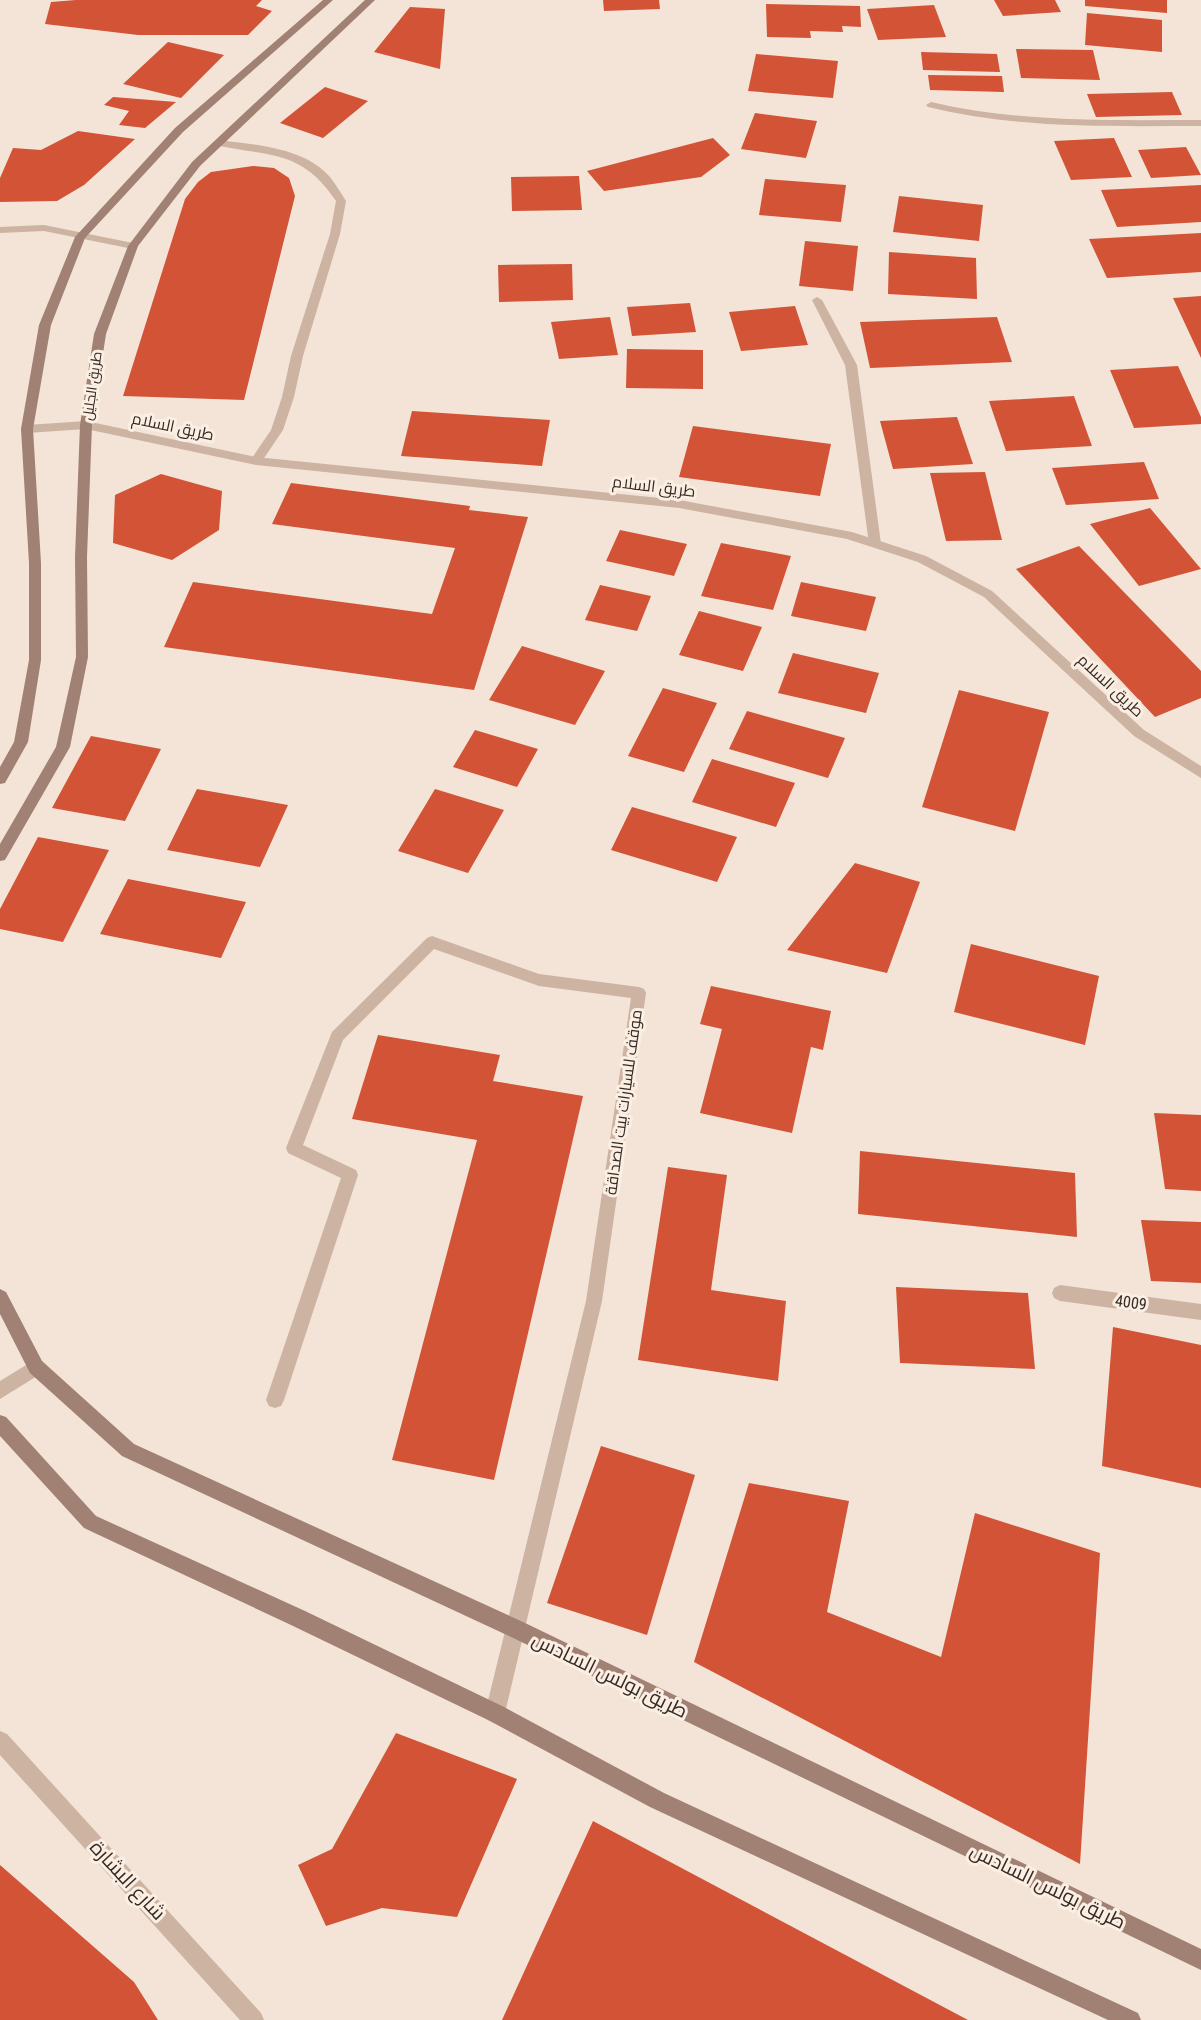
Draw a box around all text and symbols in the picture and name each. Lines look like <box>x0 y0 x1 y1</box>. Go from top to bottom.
street label: طريق الجليل <box>79 350 106 422</box>
street label: طريق السلام <box>130 409 216 446</box>
street label: طريق السلام <box>611 472 697 503</box>
street label: طريق السلام <box>1072 650 1148 722</box>
street label: موقف للسيارات بيت الصداقة <box>601 1008 646 1196</box>
street label: 4009 <box>1114 1291 1148 1314</box>
street label: طريق بولس السادس <box>528 1627 692 1724</box>
street label: شارع البشارة <box>84 1835 171 1926</box>
street label: طريق بولس السادس <box>966 1838 1130 1935</box>

